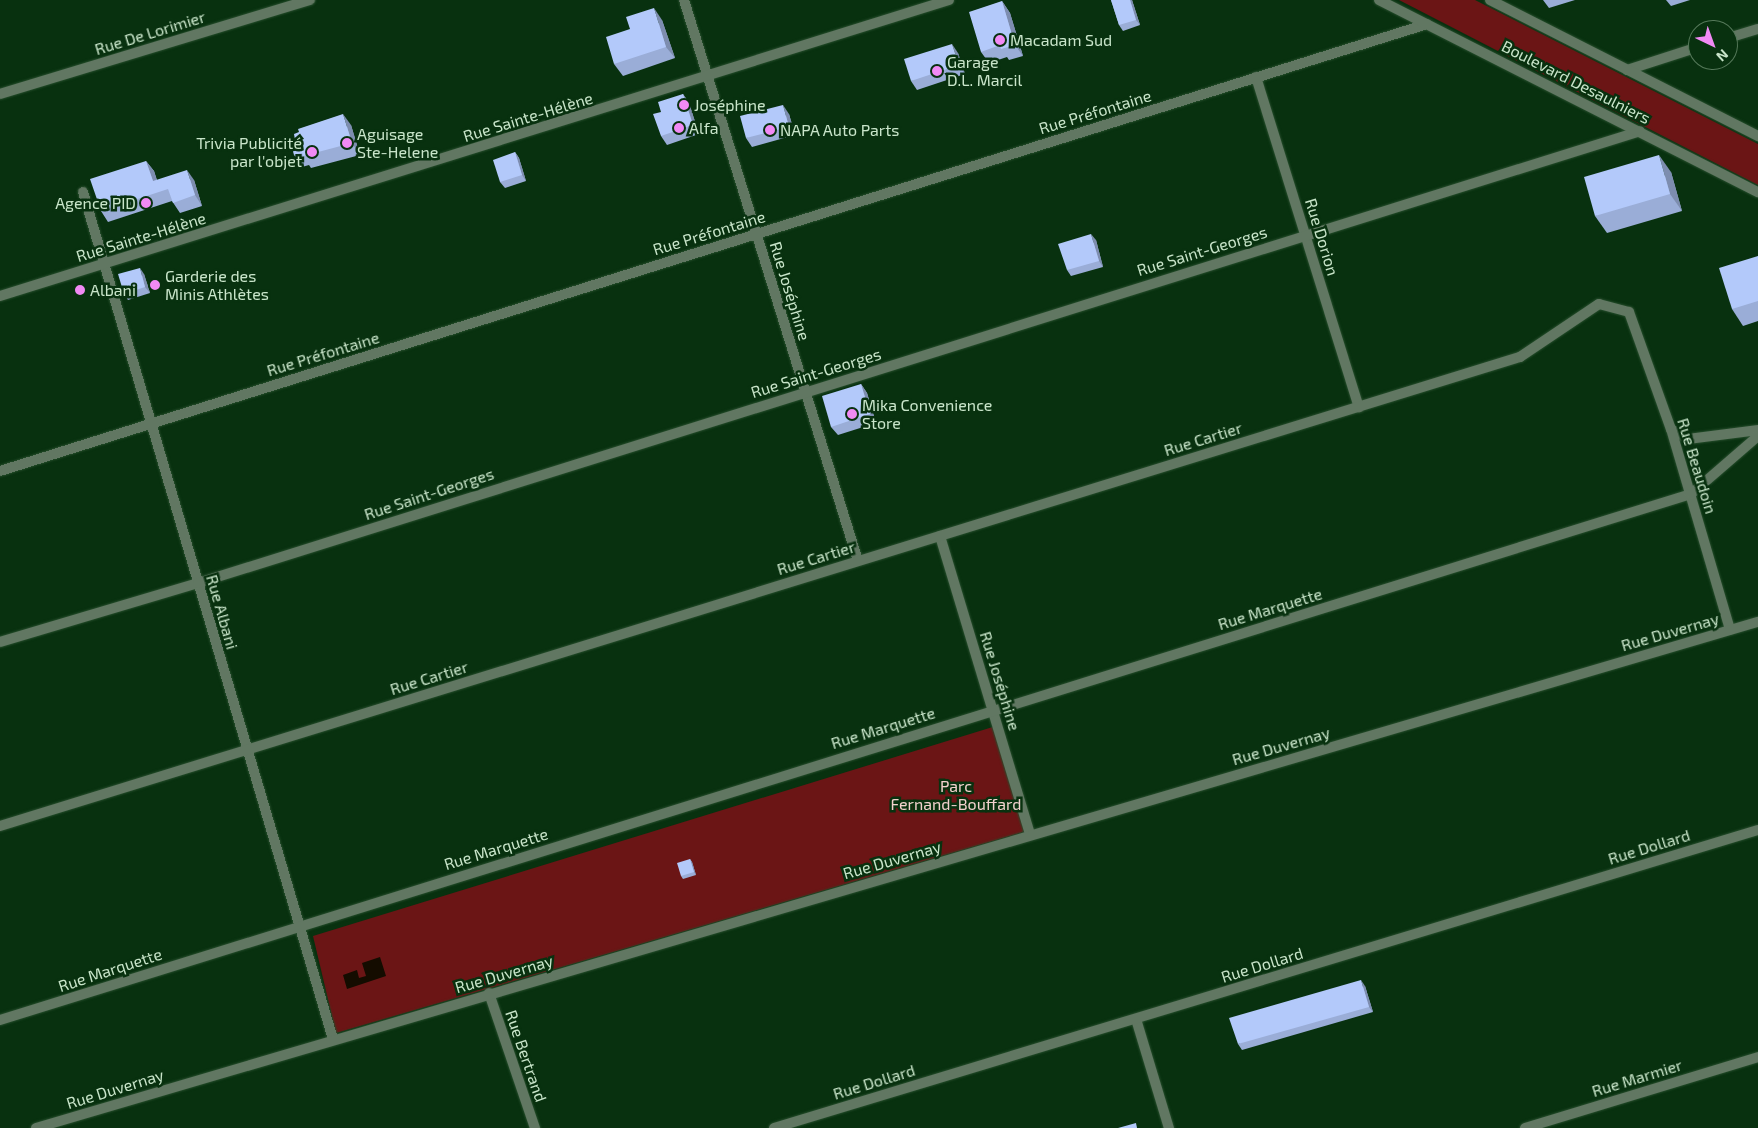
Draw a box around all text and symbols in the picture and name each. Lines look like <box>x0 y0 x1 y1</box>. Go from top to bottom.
street label: Rue De Lorimier <box>92 7 208 59</box>
north arrow <box>1688 20 1738 70</box>
place label: Macadam Sud <box>1010 30 1112 50</box>
marker: Macadam Sud <box>994 34 1006 46</box>
street label: Boulevard Desaulniers <box>1499 36 1653 128</box>
text: N <box>1713 46 1732 65</box>
place label: Garage D.L. Marcil <box>947 52 1022 90</box>
marker: Garage D.L. Marcil <box>931 65 943 77</box>
street label: Rue Préfontaine <box>1036 86 1154 138</box>
street label: Rue Sainte-Hélène <box>461 88 595 146</box>
place label: Joséphine <box>694 95 766 115</box>
marker: Joséphine <box>678 99 690 111</box>
place label: Alfa <box>689 118 719 138</box>
place label: NAPA Auto Parts <box>780 120 900 140</box>
marker: Alfa <box>673 122 685 134</box>
place label: Aguisage Ste-Helene <box>357 124 438 162</box>
marker: NAPA Auto Parts <box>764 124 776 136</box>
place label: Trivia Publicité par l'objet <box>196 133 302 171</box>
marker: Aguisage Ste-Helene <box>341 137 353 149</box>
marker: Trivia Publicité par l'objet <box>306 146 318 158</box>
place label: Agence PID <box>55 193 136 213</box>
street label: Rue Dorion <box>1301 196 1343 278</box>
marker: Agence PID <box>140 197 152 209</box>
street label: Rue Préfontaine <box>650 207 768 259</box>
street label: Rue Sainte-Hélène <box>74 208 208 266</box>
street label: Rue Saint-Georges <box>1135 222 1269 280</box>
street label: Rue Joséphine <box>766 239 814 343</box>
place label: Garderie des Minis Athlètes <box>165 266 269 304</box>
marker: Garderie des Minis Athlètes <box>149 279 161 291</box>
place label: Albani <box>90 280 136 300</box>
marker: Albani <box>74 284 86 296</box>
street label: Rue Préfontaine <box>264 328 382 380</box>
street label: Rue Saint-Georges <box>749 344 883 402</box>
place label: Mika Convenience Store <box>862 395 992 433</box>
marker: Mika Convenience Store <box>846 408 858 420</box>
street label: Rue Beaudoin <box>1673 416 1721 516</box>
street label: Rue Cartier <box>1162 418 1244 460</box>
street label: Rue Saint-Georges <box>362 464 496 524</box>
street label: Rue Cartier <box>775 537 857 579</box>
street label: Rue Albani <box>202 572 242 652</box>
street label: Rue Marquette <box>1216 584 1324 634</box>
street label: Rue Duvernay <box>1619 609 1721 655</box>
street label: Rue Joséphine <box>976 629 1024 733</box>
street label: Rue Cartier <box>388 657 470 699</box>
street label: Rue Marquette <box>829 703 937 753</box>
street label: Rue Duvernay <box>1230 723 1332 769</box>
park label: Parc Fernand-Bouffard <box>891 776 1021 814</box>
street label: Rue Marquette <box>442 824 550 874</box>
street label: Rue Dollard <box>1606 825 1692 869</box>
street label: Rue Duvernay <box>841 837 943 883</box>
street label: Rue Dollard <box>1219 943 1305 987</box>
street label: Rue Marquette <box>56 944 164 996</box>
street label: Rue Duvernay <box>453 951 555 997</box>
street label: Rue Bertrand <box>501 1008 551 1104</box>
street label: Rue Marmier <box>1590 1055 1684 1101</box>
street label: Rue Dollard <box>831 1060 917 1104</box>
street label: Rue Duvernay <box>64 1065 166 1113</box>

